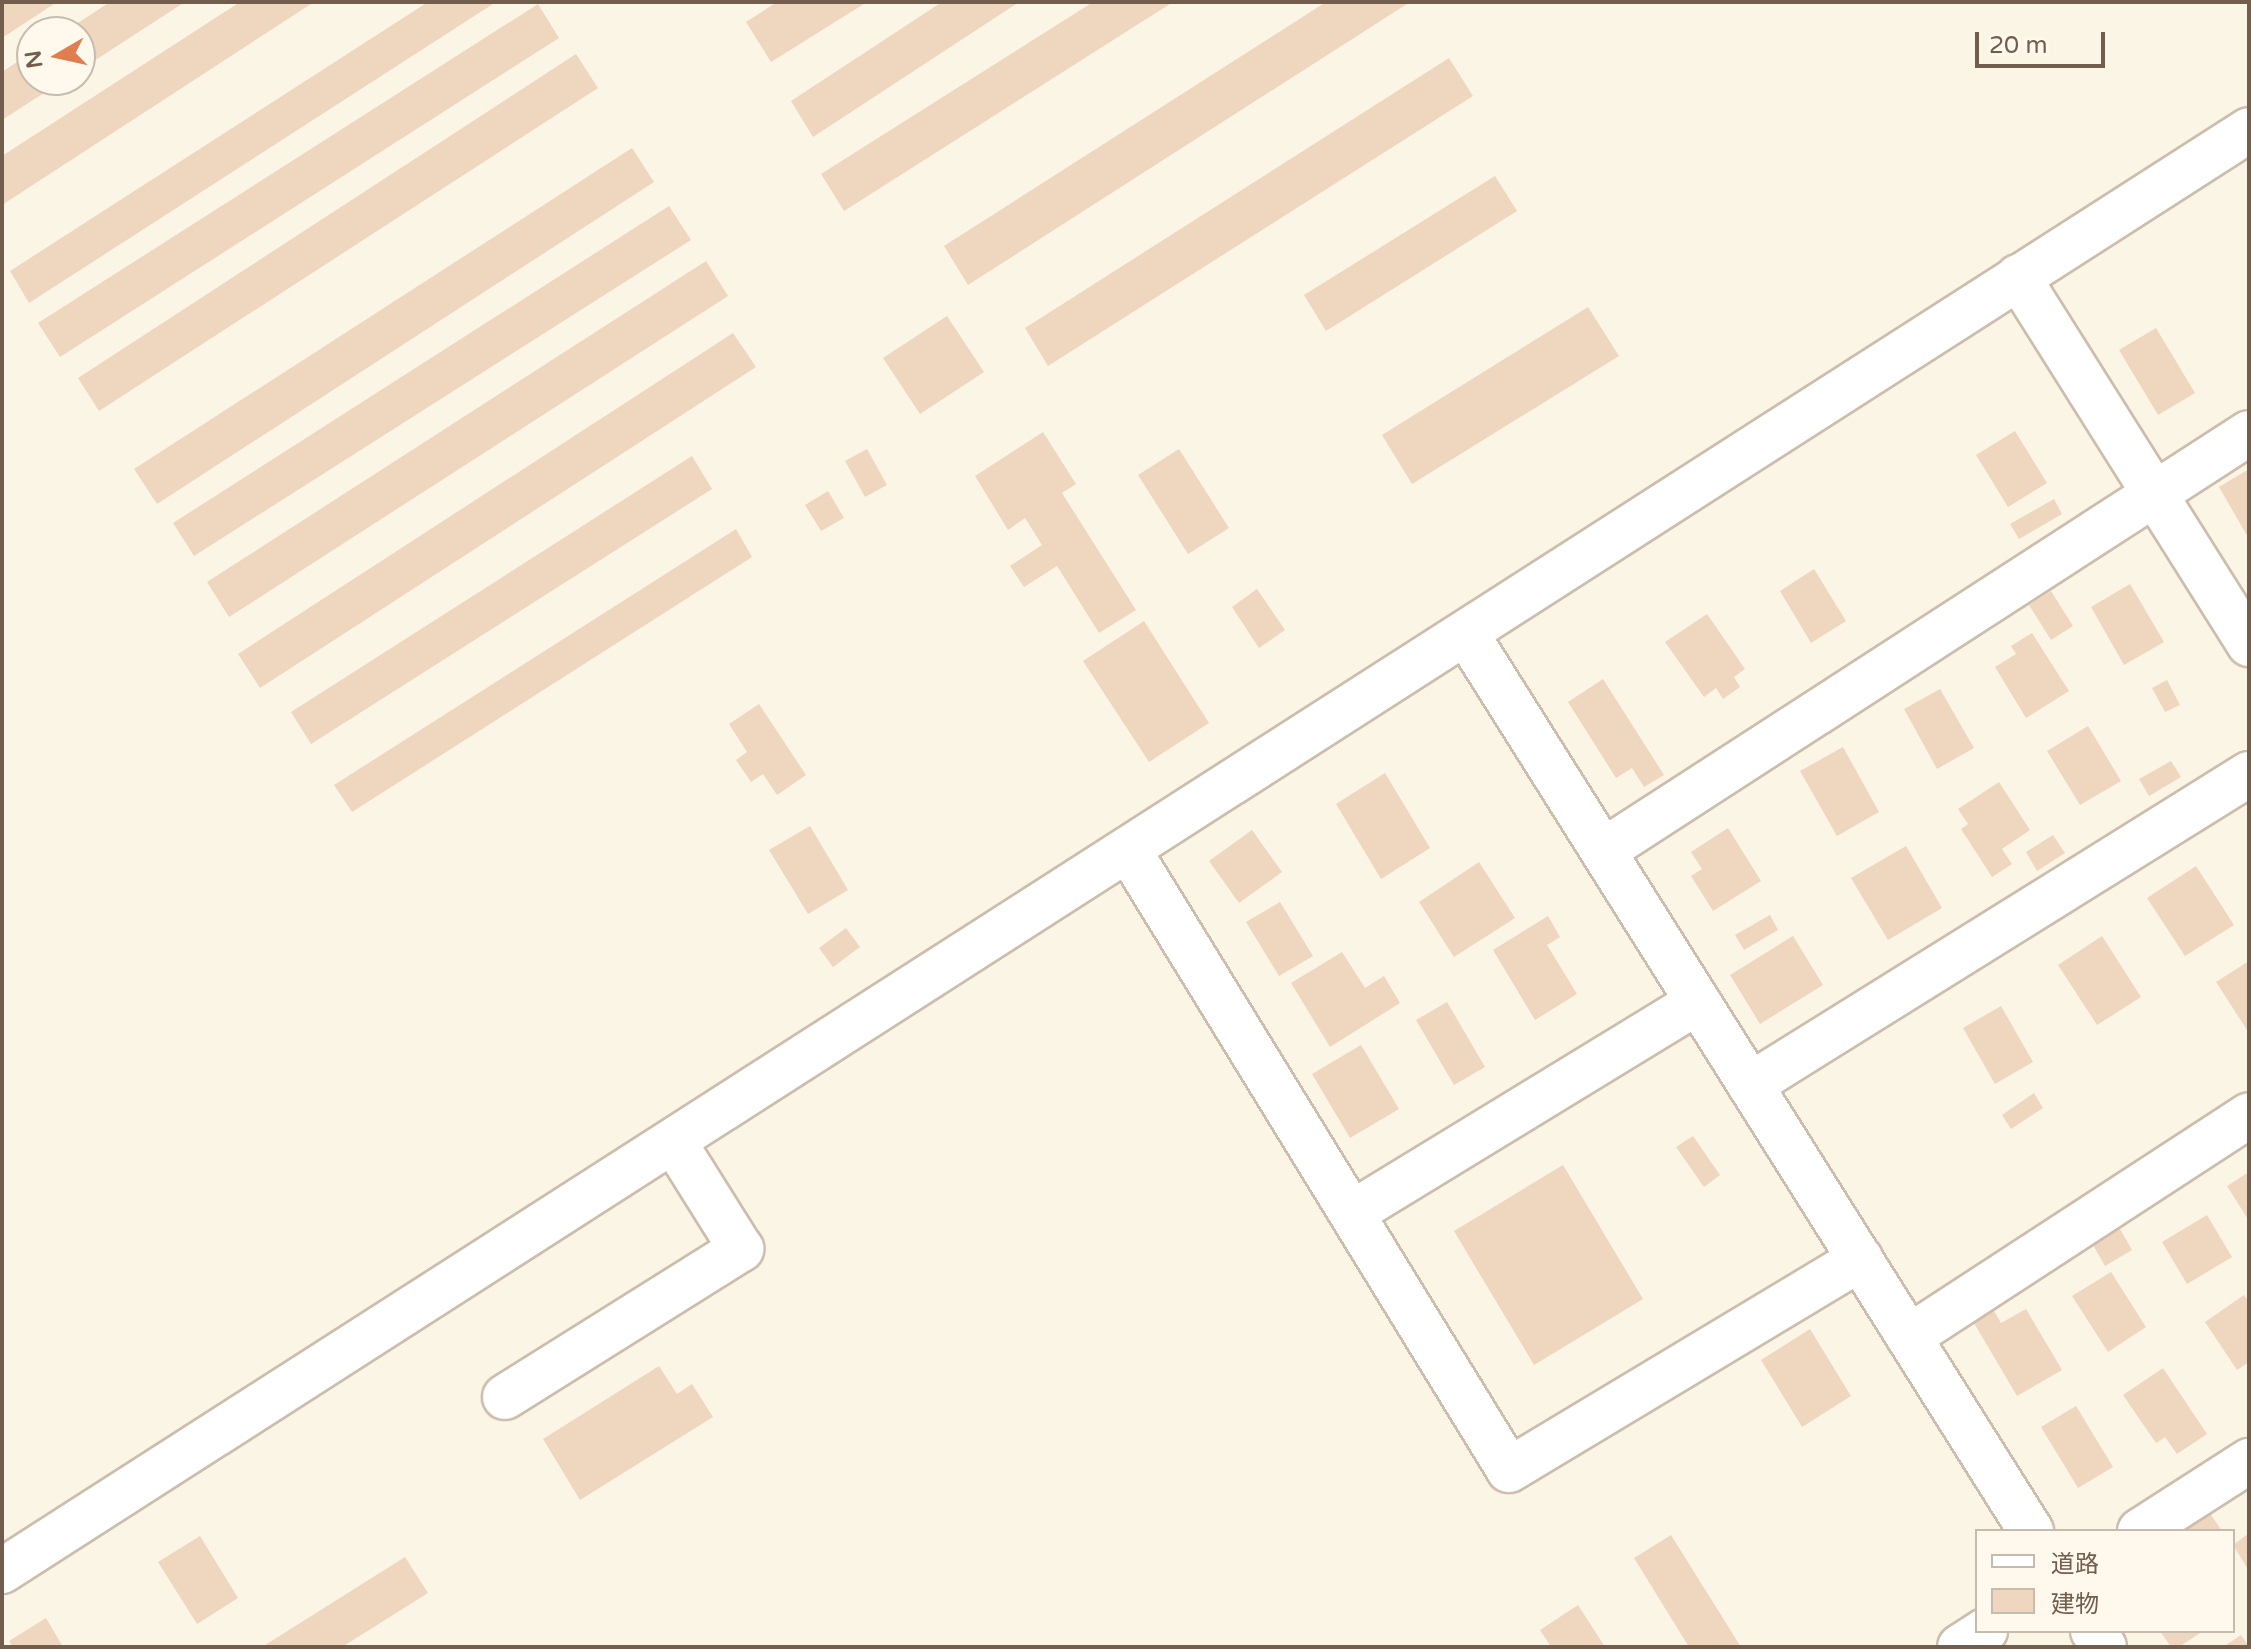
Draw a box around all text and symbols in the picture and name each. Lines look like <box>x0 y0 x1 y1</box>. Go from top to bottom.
north arrow <box>16 16 96 96</box>
scale bar <box>1979 16 2109 66</box>
text: 20 m <box>1989 31 2047 60</box>
text: N <box>20 49 48 70</box>
legend <box>1975 1529 2235 1633</box>
text: 道路 <box>2051 1550 2099 1579</box>
text: 建物 <box>2051 1590 2099 1619</box>

